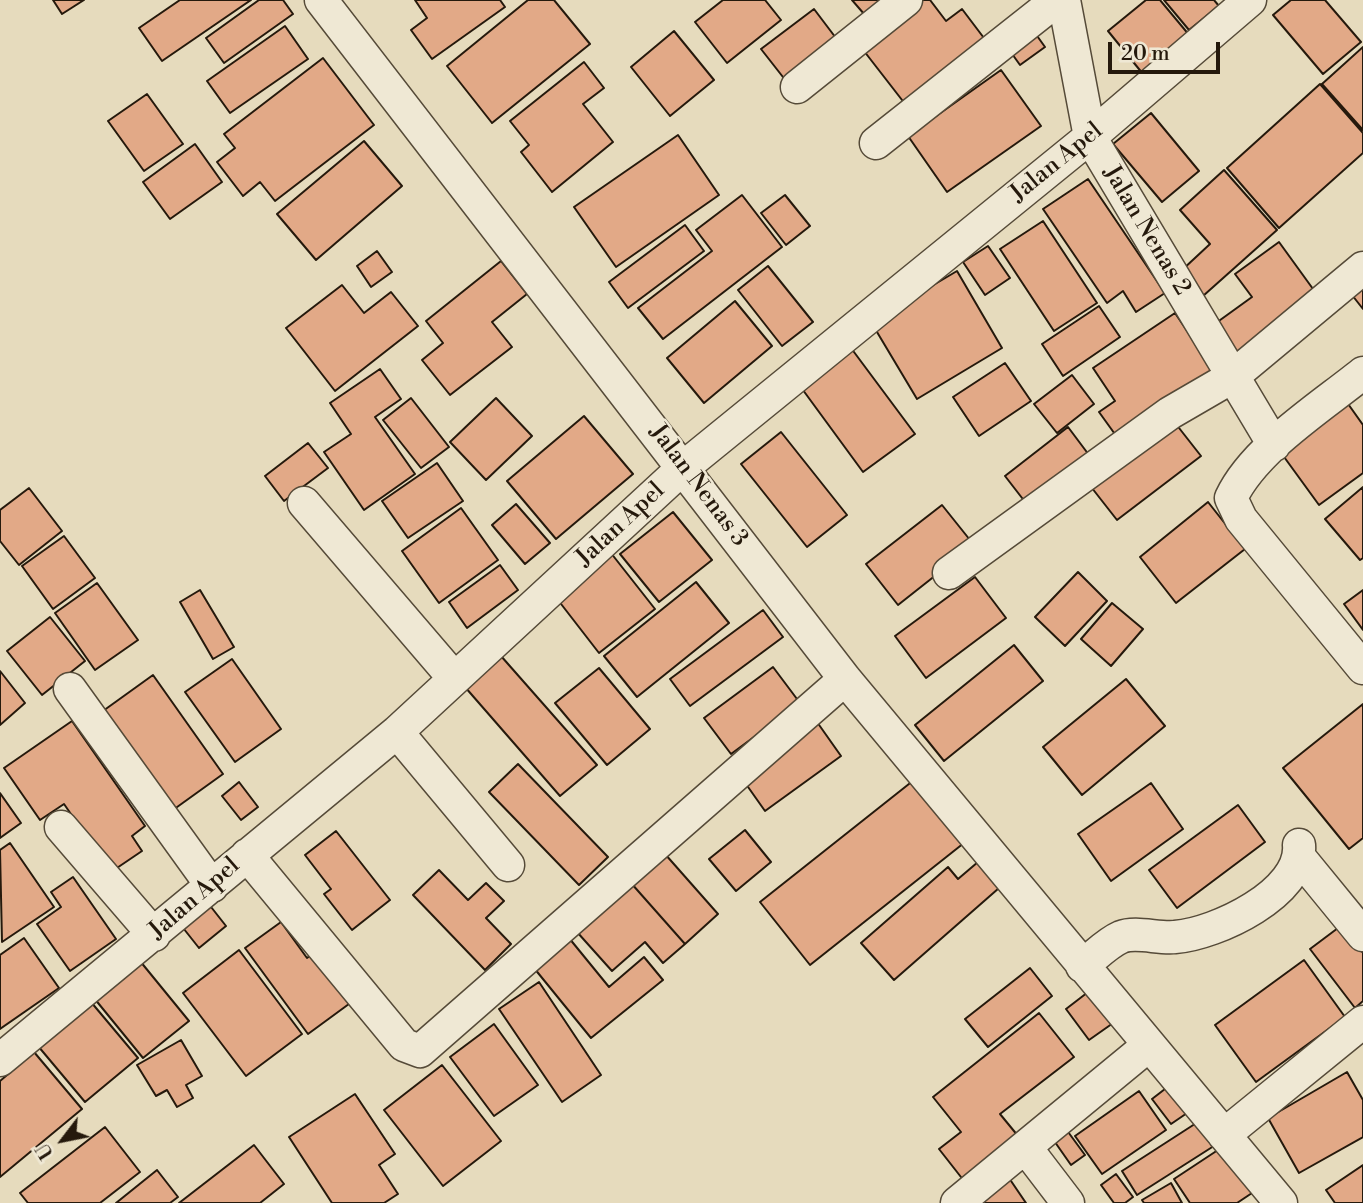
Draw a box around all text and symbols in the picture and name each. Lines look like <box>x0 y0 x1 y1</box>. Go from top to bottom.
scale bar <box>1111 28 1223 72</box>
text: 20 m <box>1121 41 1170 67</box>
street label: Jalan Apel <box>1005 117 1109 209</box>
street label: Jalan Nenas 2 <box>1096 161 1196 301</box>
street label: Jalan Nenas 3 <box>643 419 753 553</box>
street label: Jalan Apel <box>571 477 671 573</box>
street label: Jalan Apel <box>144 852 246 946</box>
north arrow <box>28 1105 98 1175</box>
text: U <box>31 1139 59 1164</box>

